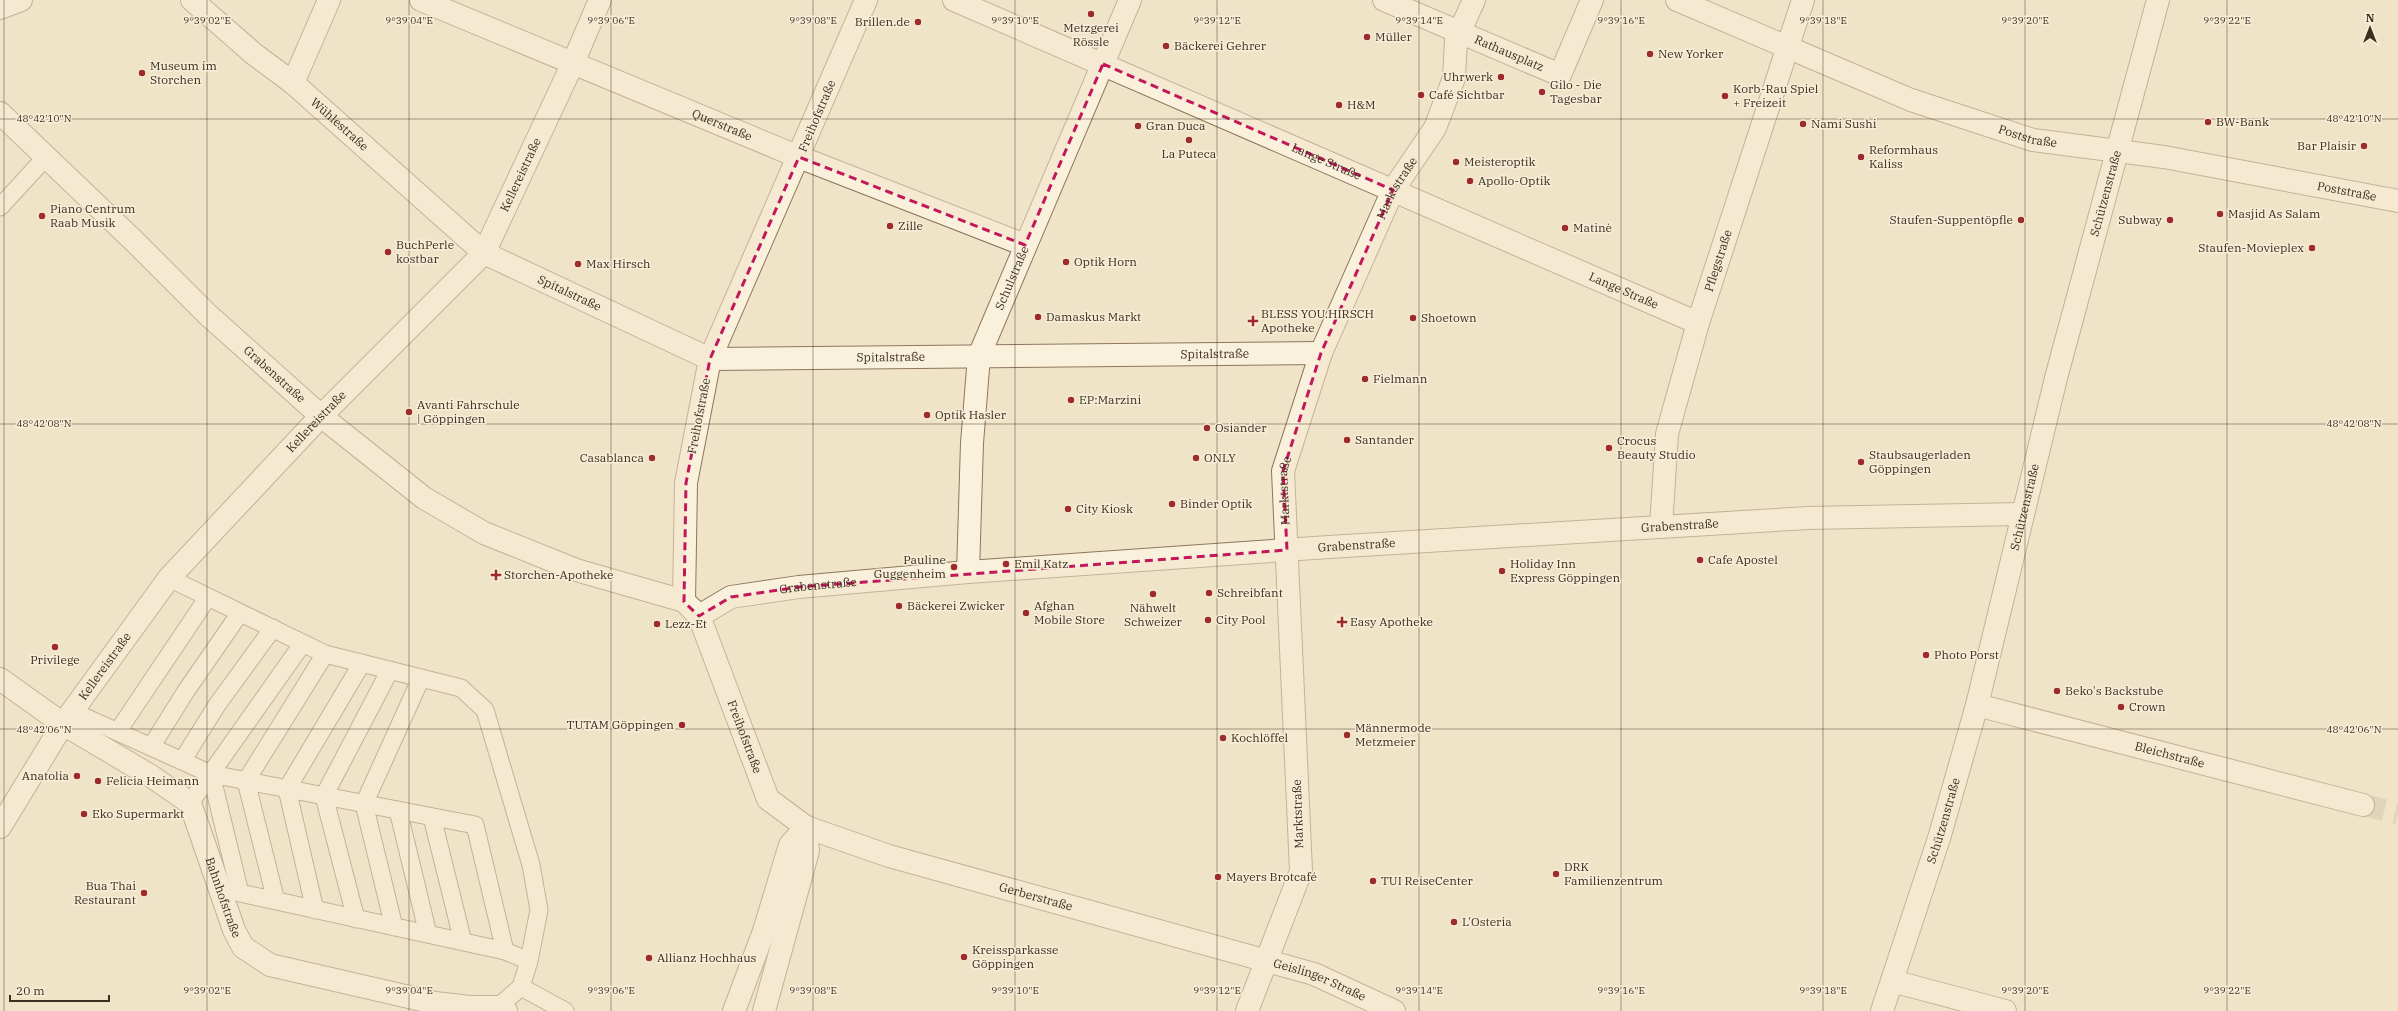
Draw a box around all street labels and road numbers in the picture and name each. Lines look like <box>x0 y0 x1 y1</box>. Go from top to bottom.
street label: Rathausplatz <box>1472 31 1546 74</box>
street label: Freihofstraße <box>795 77 838 154</box>
street label: Wühlestraße <box>308 94 372 154</box>
street label: Querstraße <box>690 105 755 144</box>
street label: Poststraße <box>1997 121 2058 150</box>
street label: Kellereistraße <box>496 135 544 214</box>
street label: Lange Straße <box>1289 140 1364 183</box>
street label: Schützenstraße <box>2087 149 2124 238</box>
street label: Marktstraße <box>1373 154 1420 222</box>
street label: Poststraße <box>2316 178 2378 204</box>
street label: Pflegstraße <box>1701 228 1735 293</box>
street label: Schulstraße <box>991 244 1032 312</box>
street label: Lange Straße <box>1587 269 1661 312</box>
street label: Spitalstraße <box>536 271 604 314</box>
street label: Grabenstraße <box>241 342 309 405</box>
street label: Spitalstraße <box>1180 346 1249 361</box>
street label: Spitalstraße <box>856 349 925 365</box>
street label: Freihofstraße <box>684 377 713 455</box>
street label: Kellereistraße <box>283 387 349 455</box>
street label: Marktstraße <box>1275 454 1294 526</box>
street label: Schützenstraße <box>2007 462 2042 552</box>
street label: Grabenstraße <box>1641 515 1719 535</box>
street label: Grabenstraße <box>1317 535 1396 555</box>
street label: Grabenstraße <box>778 574 857 597</box>
street label: Kellereistraße <box>75 629 134 703</box>
street label: Freihofstraße <box>724 698 766 775</box>
street label: Bleichstraße <box>2133 738 2206 771</box>
street label: Schützenstraße <box>1923 776 1963 865</box>
street label: Marktstraße <box>1289 779 1306 849</box>
street label: Bahnhofstraße <box>202 855 245 940</box>
street label: Gerberstraße <box>998 879 1074 914</box>
street label: Geislinger Straße <box>1272 955 1369 1004</box>

